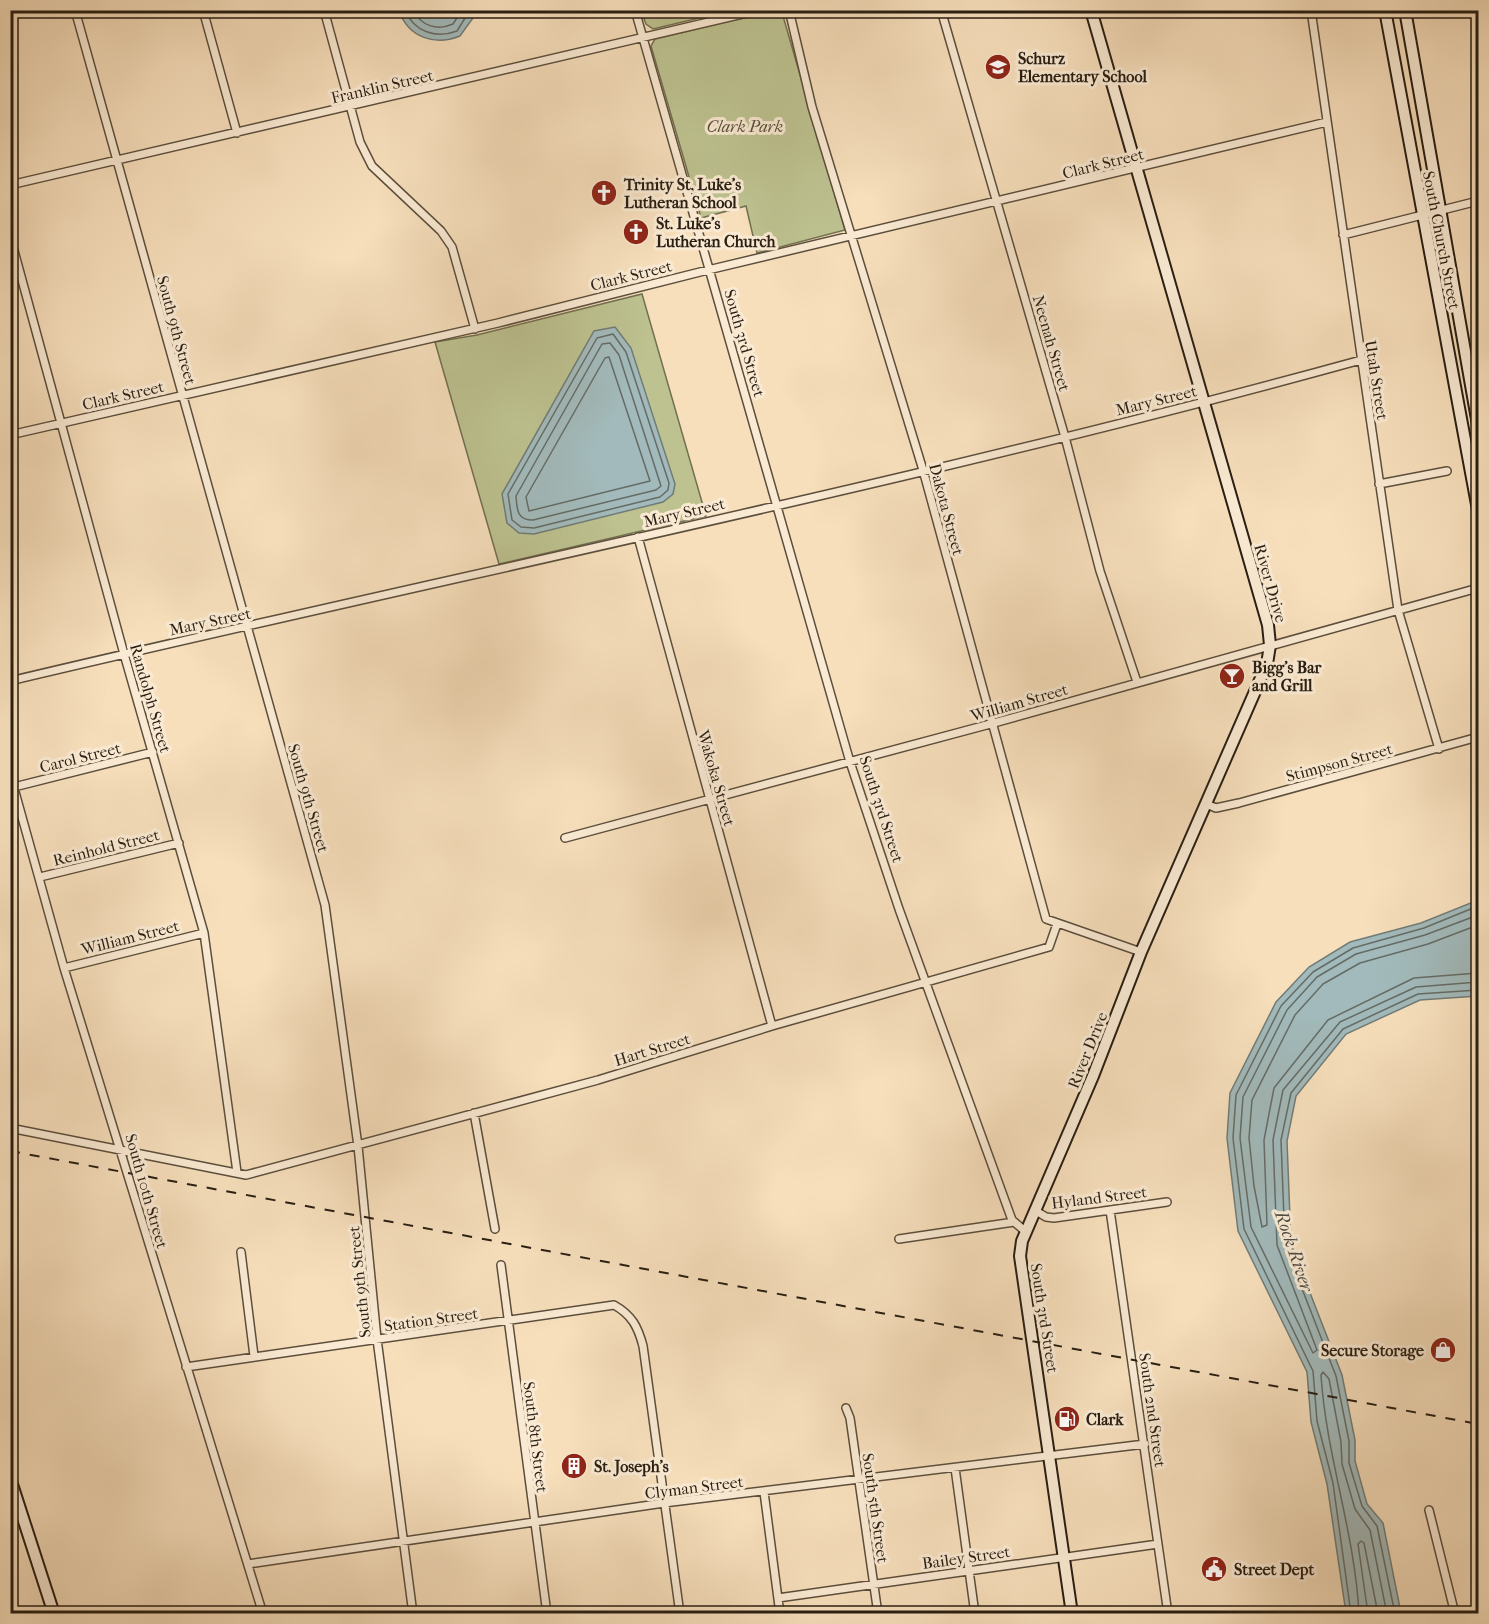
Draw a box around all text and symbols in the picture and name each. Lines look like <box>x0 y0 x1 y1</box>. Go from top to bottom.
place label: Schurz Elementary School <box>1018 49 1147 87</box>
school or university icon: Schurz Elementary School <box>983 52 1013 82</box>
street label: Franklin Street <box>329 65 435 107</box>
park label: Clark Park <box>707 117 783 136</box>
street label: Clark Street <box>1060 144 1146 183</box>
street label: South Church Street <box>1419 169 1464 311</box>
place label: Trinity St. Luke's Lutheran School <box>623 175 741 212</box>
church icon: Trinity St. Luke's Lutheran School <box>589 178 619 208</box>
place label: St. Luke's Lutheran Church <box>656 214 776 251</box>
church icon: St. Luke's Lutheran Church <box>621 217 651 247</box>
street label: Clark Street <box>588 256 674 295</box>
street label: South 9th Street <box>153 274 200 387</box>
street label: South 3rd Street <box>720 287 769 399</box>
street label: Neenah Street <box>1029 293 1074 394</box>
street label: Utah Street <box>1361 339 1392 421</box>
street label: Clark Street <box>80 377 166 414</box>
street label: Mary Street <box>1114 381 1199 420</box>
street label: Dakota Street <box>925 461 968 557</box>
street label: Mary Street <box>642 494 727 531</box>
street label: River Drive <box>1250 542 1291 625</box>
street label: Mary Street <box>168 604 253 639</box>
street label: Randolph Street <box>126 641 175 755</box>
place label: Bigg's Bar and Grill <box>1252 658 1323 695</box>
bar icon: Bigg's Bar and Grill <box>1217 661 1247 691</box>
street label: William Street <box>967 679 1070 726</box>
street label: Wakoka Street <box>693 727 739 829</box>
street label: Carol Street <box>38 738 123 777</box>
street label: Stimpson Street <box>1284 739 1395 786</box>
street label: South 9th Street <box>284 742 333 855</box>
street label: South 3rd Street <box>855 753 908 865</box>
street label: Reinhold Street <box>51 825 162 870</box>
street label: William Street <box>78 916 181 959</box>
street label: River Drive <box>1063 1009 1111 1091</box>
street label: Hart Street <box>612 1029 693 1070</box>
street label: South 10th Street <box>121 1132 172 1251</box>
street label: Hyland Street <box>1050 1182 1148 1213</box>
water label: Rock River <box>1270 1207 1318 1296</box>
street label: South 9th Street <box>344 1225 375 1339</box>
street label: South 3rd Street <box>1026 1262 1063 1375</box>
street label: Station Street <box>383 1303 480 1335</box>
shop icon: Secure Storage <box>1428 1335 1458 1365</box>
place label: Secure Storage <box>1321 1341 1424 1361</box>
street label: South 2nd Street <box>1135 1352 1170 1469</box>
street label: South 8th Street <box>519 1380 552 1494</box>
fuel station icon: Clark <box>1052 1404 1082 1434</box>
place label: Clark <box>1086 1410 1124 1429</box>
building icon: St. Joseph's <box>559 1451 589 1481</box>
street label: South 5th Street <box>858 1452 893 1564</box>
place label: St. Joseph's <box>594 1457 669 1477</box>
street label: Clyman Street <box>644 1472 745 1503</box>
street label: Bailey Street <box>921 1542 1012 1573</box>
public building icon: Street Dept <box>1199 1554 1229 1584</box>
place label: Street Dept <box>1234 1560 1314 1580</box>

